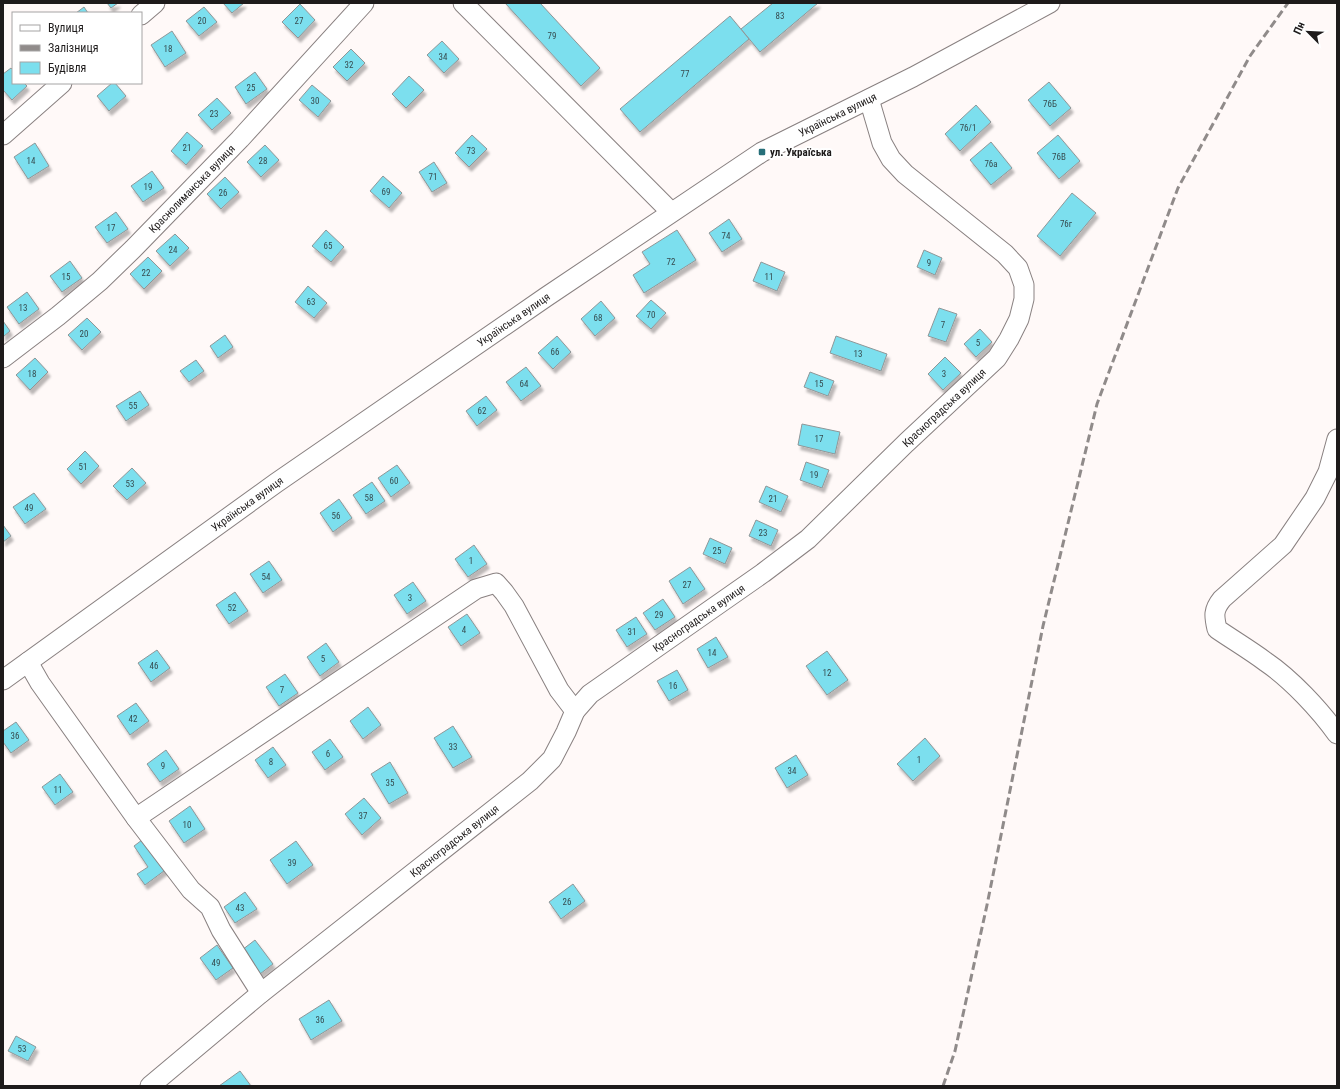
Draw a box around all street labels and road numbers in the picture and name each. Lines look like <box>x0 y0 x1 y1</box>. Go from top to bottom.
street label: Українська вулиця <box>797 90 879 140</box>
street label: Краснолиманська вулиця <box>146 142 238 236</box>
street label: Українська вулиця <box>475 290 553 349</box>
street label: Красноградська вулиця <box>900 366 989 450</box>
street label: Українська вулиця <box>209 474 286 535</box>
street label: Красноградська вулиця <box>650 582 748 655</box>
street label: Красноградська вулиця <box>408 802 502 880</box>

